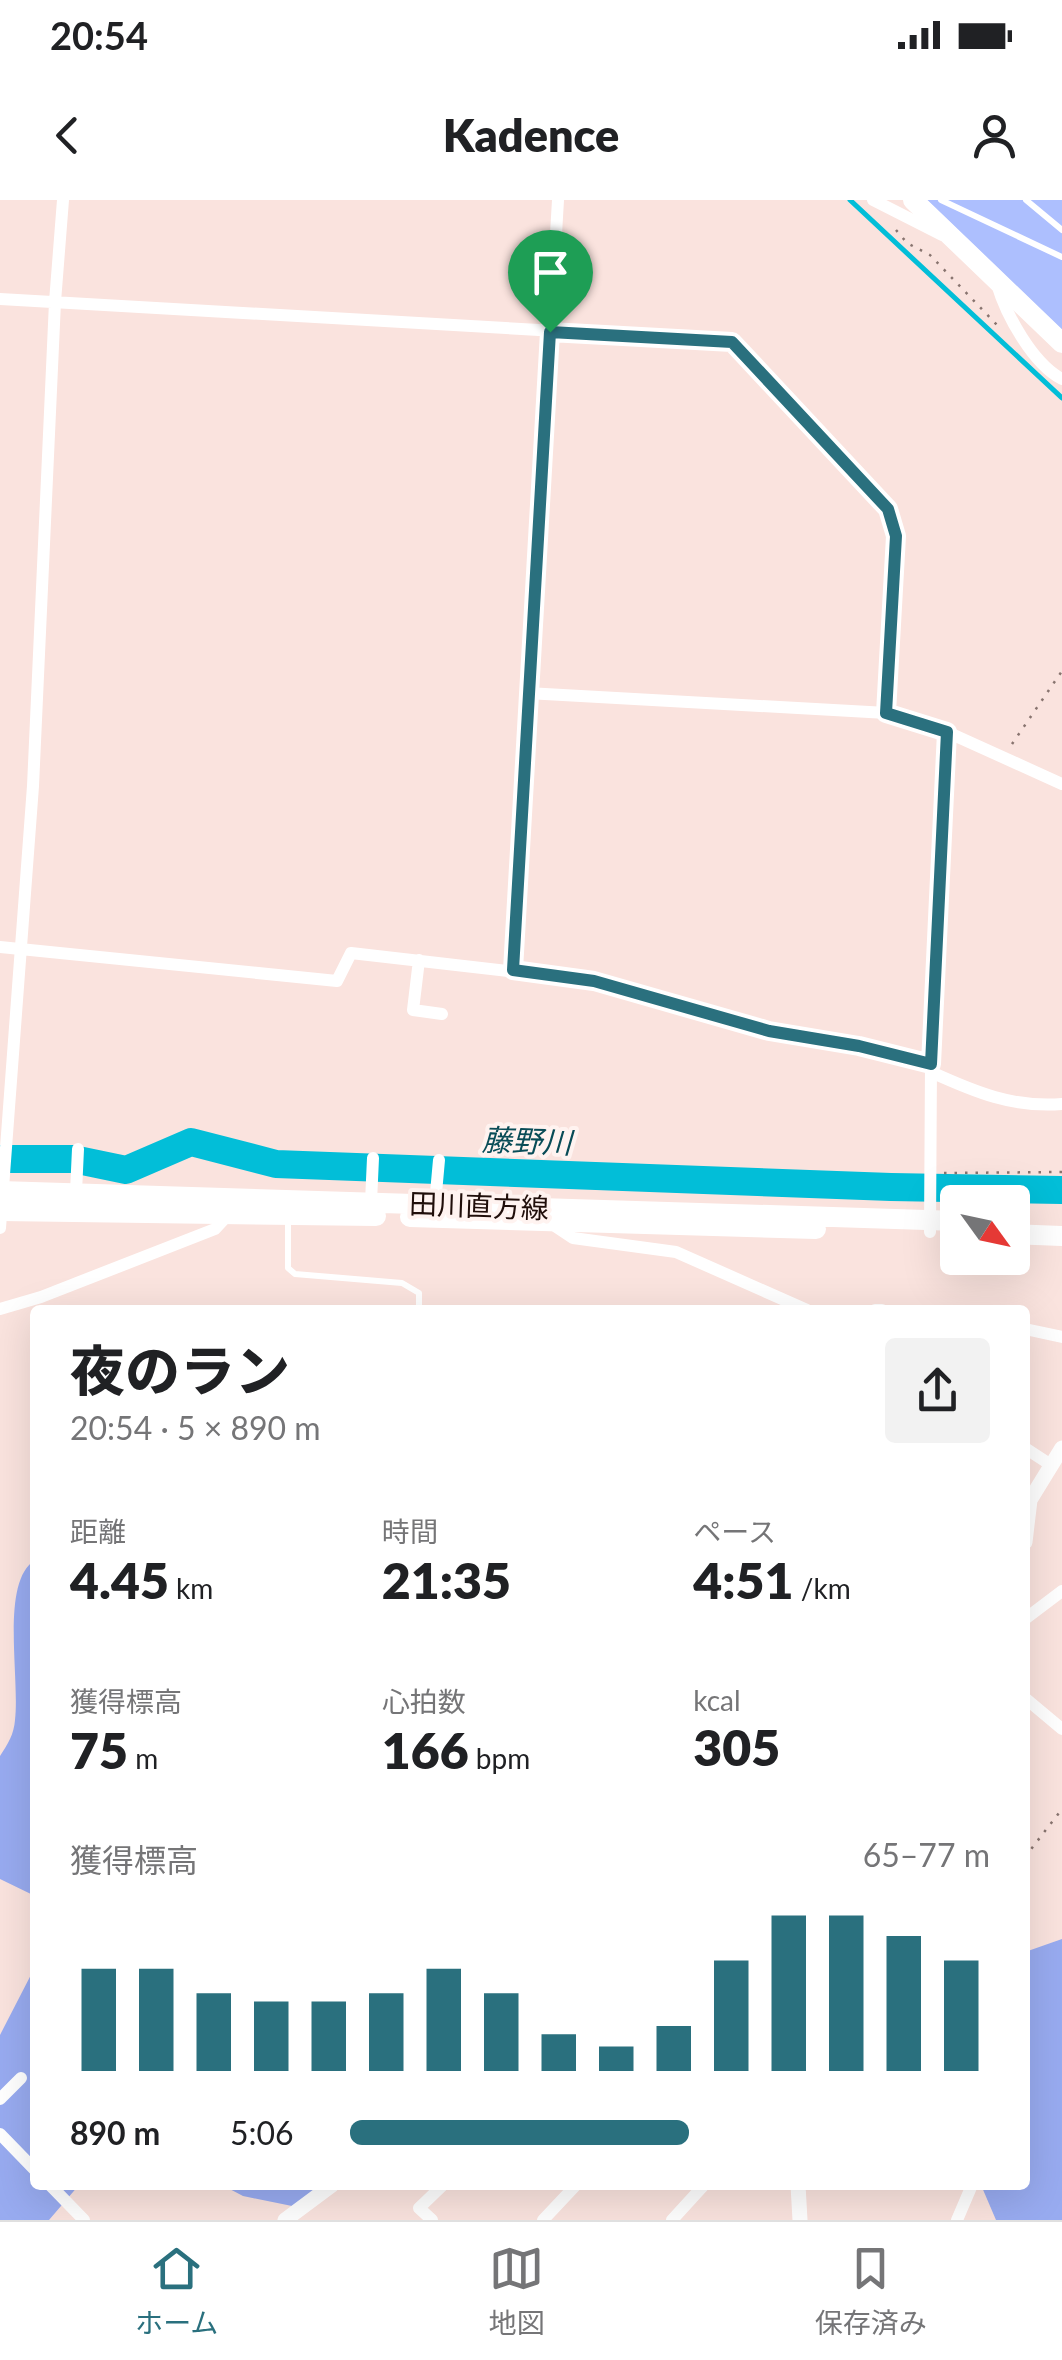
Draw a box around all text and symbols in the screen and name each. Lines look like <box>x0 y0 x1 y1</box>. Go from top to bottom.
text: 20:54 <box>50 12 148 58</box>
icon: back <box>40 108 95 163</box>
text: Kadence <box>443 108 619 162</box>
icon: person <box>967 108 1022 163</box>
pin <box>508 230 593 333</box>
icon: arrive <box>523 245 578 300</box>
water label: 藤野川 <box>481 1120 576 1160</box>
north arrow <box>940 1185 1030 1275</box>
map controls <box>940 1185 1030 1275</box>
street label: 田川直方線 <box>408 1186 550 1224</box>
text: 夜のラン <box>70 1337 290 1403</box>
button: share <box>885 1338 990 1443</box>
text: 20:54 · 5 × 890 m <box>70 1408 321 1447</box>
text: 距離 <box>70 1514 126 1548</box>
text: 時間 <box>382 1514 438 1548</box>
text: ペース <box>693 1514 776 1548</box>
text: 4.45 <box>70 1550 169 1610</box>
text: 21:35 <box>382 1550 511 1610</box>
text: 4:51 <box>693 1550 794 1610</box>
text: km <box>169 1571 213 1605</box>
text: /km <box>794 1571 851 1605</box>
text: kcal <box>693 1683 741 1717</box>
text: 獲得標高 <box>70 1684 182 1718</box>
text: 心拍数 <box>382 1684 466 1718</box>
text: 305 <box>693 1717 780 1777</box>
text: 75 <box>70 1720 128 1780</box>
text: 166 <box>382 1720 469 1780</box>
text: m <box>128 1741 158 1775</box>
text: bpm <box>469 1741 530 1775</box>
text: 65–77 m <box>863 1835 990 1874</box>
text: 獲得標高 <box>70 1840 198 1879</box>
text: 890 m <box>70 2113 160 2152</box>
text: 5:06 <box>230 2113 294 2152</box>
tab: ホーム <box>135 2241 218 2341</box>
tab: 地図 <box>489 2241 545 2341</box>
tab: 保存済み <box>815 2241 927 2341</box>

